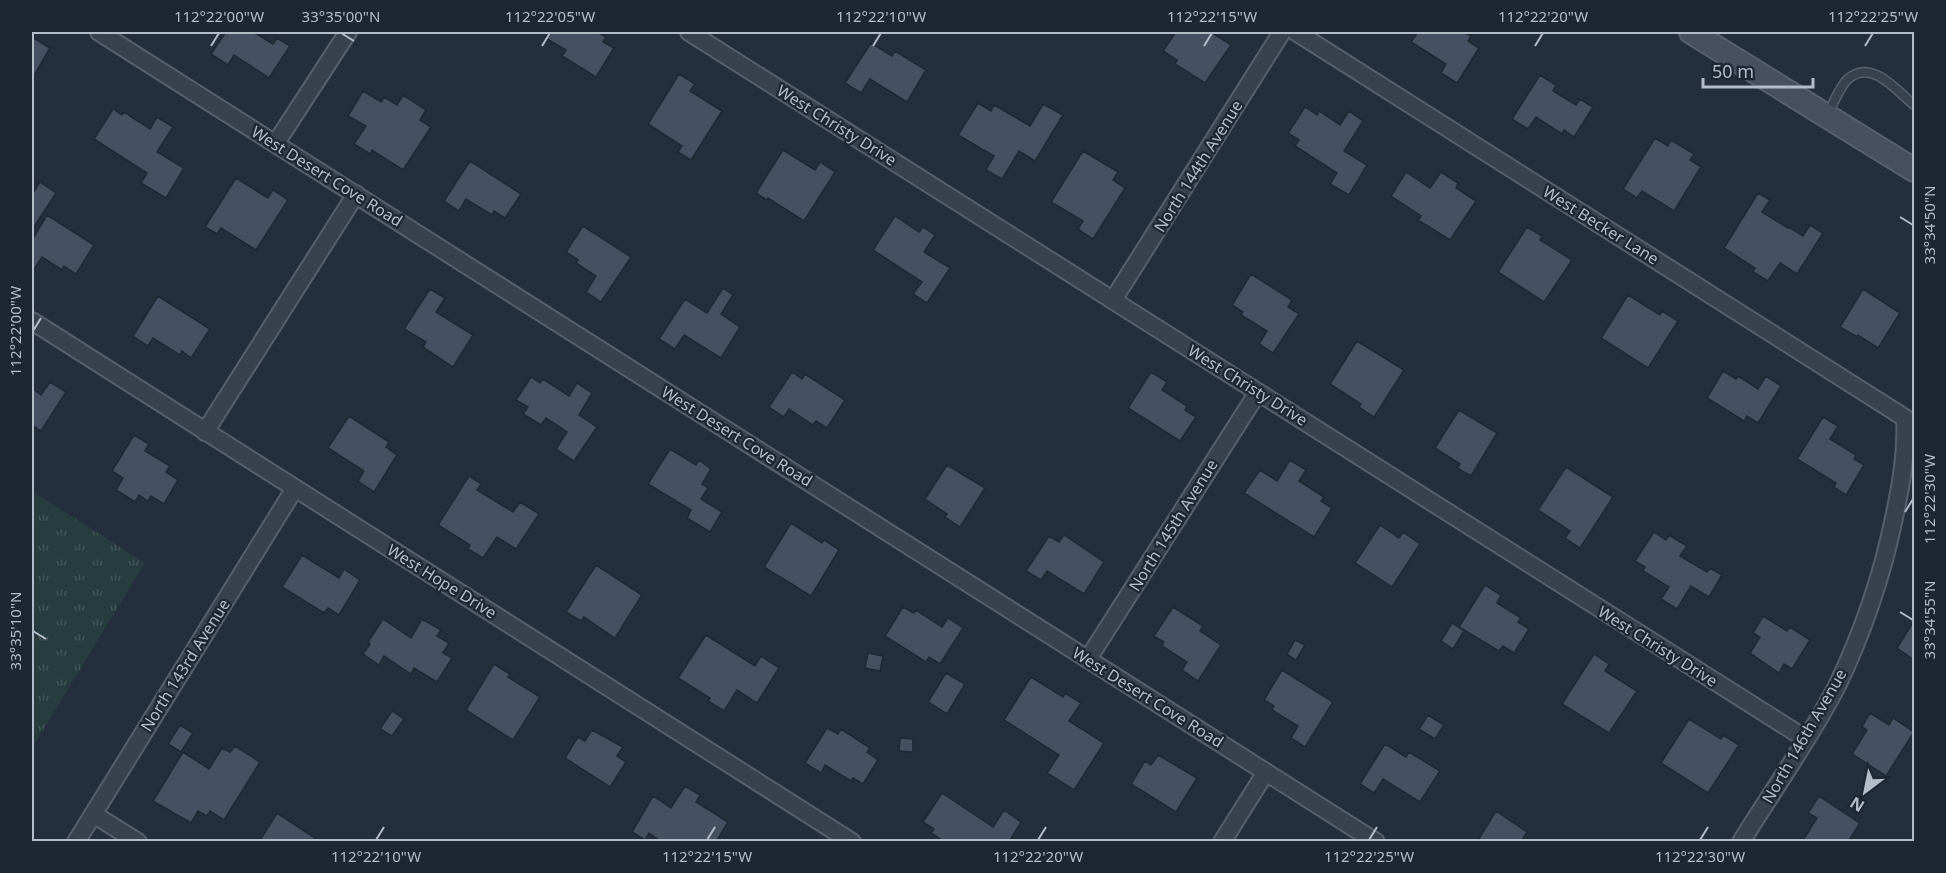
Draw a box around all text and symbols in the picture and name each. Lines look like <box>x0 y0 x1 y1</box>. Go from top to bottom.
text: 112°22'00"W <box>174 6 264 26</box>
text: 33°35'00"N <box>302 6 380 26</box>
text: 112°22'05"W <box>505 6 595 26</box>
text: 112°22'10"W <box>836 6 926 26</box>
text: 112°22'15"W <box>1167 6 1257 26</box>
text: 112°22'20"W <box>1498 6 1588 26</box>
text: 112°22'25"W <box>1828 6 1918 26</box>
scale bar <box>1703 51 1812 89</box>
text: 50 m <box>1712 59 1754 83</box>
street label: West Christy Drive <box>773 79 901 171</box>
street label: North 144th Avenue <box>1148 96 1248 236</box>
street label: West Desert Cove Road <box>247 120 407 232</box>
street label: West Becker Lane <box>1539 180 1663 270</box>
text: 33°34'50"N <box>1919 186 1939 264</box>
text: 112°22'00"W <box>5 286 25 376</box>
street label: West Christy Drive <box>1184 339 1312 431</box>
street label: West Desert Cove Road <box>657 380 817 492</box>
text: 112°22'30"W <box>1919 454 1939 544</box>
street label: North 145th Avenue <box>1123 455 1223 595</box>
street label: West Hope Drive <box>383 538 501 624</box>
text: 33°34'55"N <box>1919 581 1939 659</box>
text: 33°35'10"N <box>5 592 25 670</box>
street label: North 143rd Avenue <box>135 595 235 735</box>
street label: West Christy Drive <box>1594 600 1722 692</box>
street label: West Desert Cove Road <box>1068 641 1228 753</box>
street label: North 146th Avenue <box>1757 665 1851 807</box>
north arrow <box>1835 762 1895 822</box>
text: N <box>1846 792 1868 817</box>
text: 112°22'10"W <box>331 846 421 866</box>
text: 112°22'15"W <box>662 846 752 866</box>
text: 112°22'20"W <box>993 846 1083 866</box>
text: 112°22'25"W <box>1324 846 1414 866</box>
text: 112°22'30"W <box>1655 846 1745 866</box>

